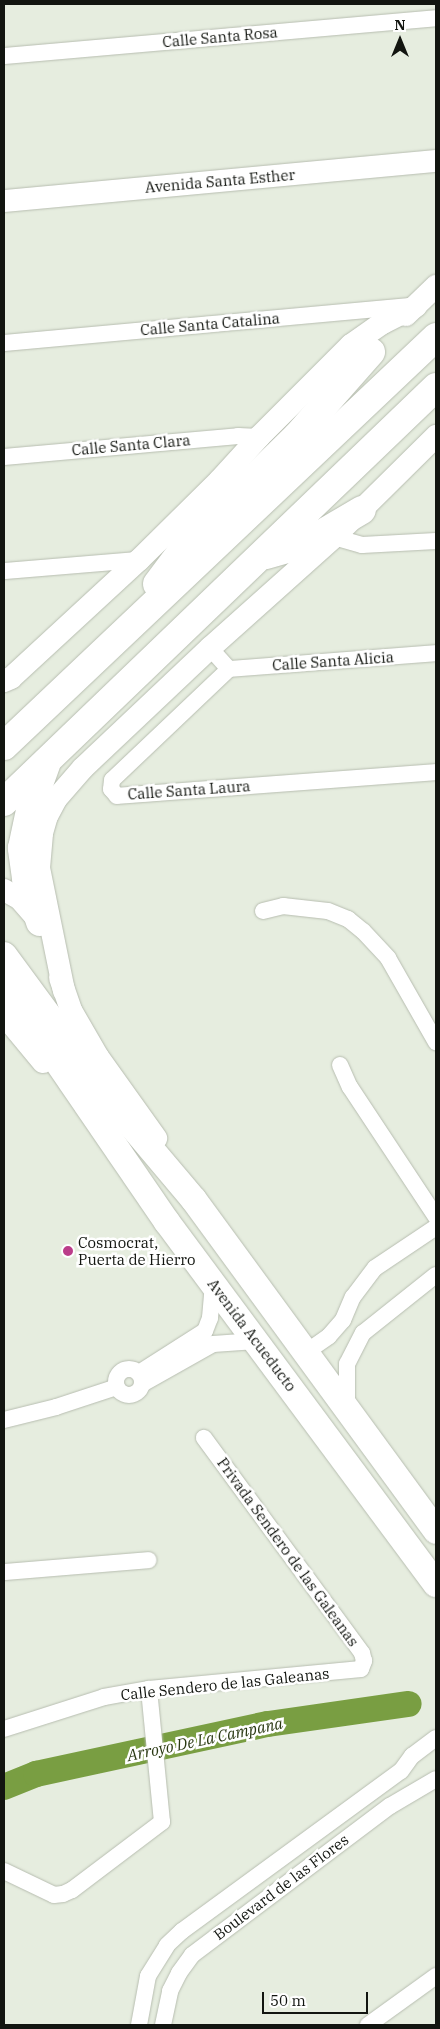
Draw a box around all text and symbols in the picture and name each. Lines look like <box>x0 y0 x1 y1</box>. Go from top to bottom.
north arrow <box>375 15 425 65</box>
text: N <box>394 16 406 34</box>
street label: Calle Santa Rosa <box>162 23 278 51</box>
street label: Avenida Santa Esther <box>144 165 296 197</box>
street label: Calle Santa Catalina <box>139 309 281 339</box>
street label: Calle Santa Clara <box>71 431 191 459</box>
street label: Calle Santa Alicia <box>272 648 394 674</box>
street label: Calle Santa Laura <box>127 777 251 803</box>
place label: Cosmocrat, Puerta de Hierro <box>78 1233 195 1268</box>
marker: Cosmocrat, Puerta de Hierro <box>62 1245 74 1257</box>
street label: Avenida Acueducto <box>204 1275 300 1395</box>
street label: Privada Sendero de las Galeanas <box>213 1454 363 1650</box>
street label: Calle Sendero de las Galeanas <box>120 1664 330 1704</box>
water label: Arroyo De La Campana <box>125 1713 285 1765</box>
street label: Boulevard de las Flores <box>210 1830 352 1944</box>
scale bar <box>265 1982 371 2014</box>
text: 50 m <box>270 1991 306 2010</box>

